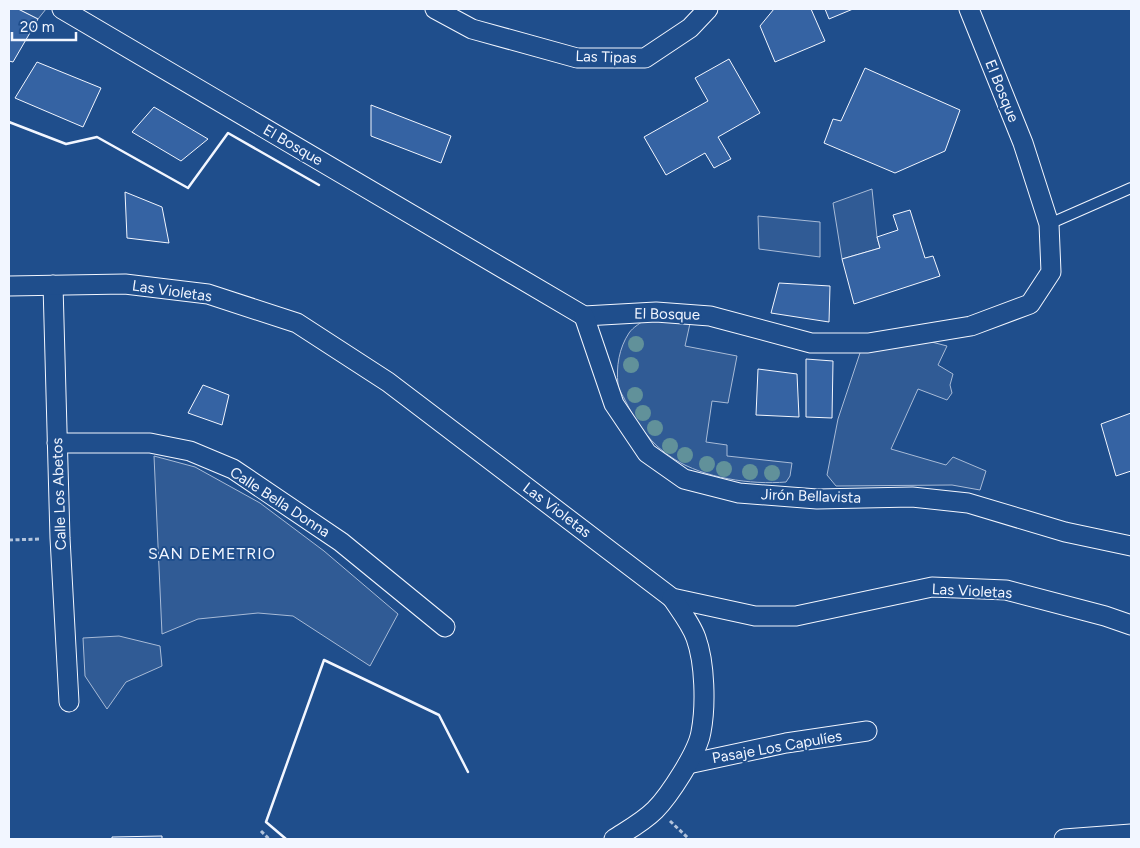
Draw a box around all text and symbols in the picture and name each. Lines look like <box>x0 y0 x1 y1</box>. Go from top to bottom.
scale bar <box>12 10 76 42</box>
text: 20 m <box>20 18 54 36</box>
street label: Las Tipas <box>575 47 637 67</box>
street label: El Bosque <box>981 57 1023 125</box>
street label: El Bosque <box>260 121 326 169</box>
street label: Las Violetas <box>131 276 213 306</box>
street label: El Bosque <box>634 304 700 324</box>
street label: Calle Los Abetos <box>48 437 70 551</box>
street label: Calle Bella Donna <box>227 463 333 541</box>
street label: Las Violetas <box>519 479 595 541</box>
street label: Jirón Bellavista <box>761 485 861 507</box>
district label: SAN DEMETRIO <box>148 544 276 563</box>
street label: Las Violetas <box>931 580 1013 602</box>
street label: Pasaje Los Capulíes <box>711 727 843 767</box>

